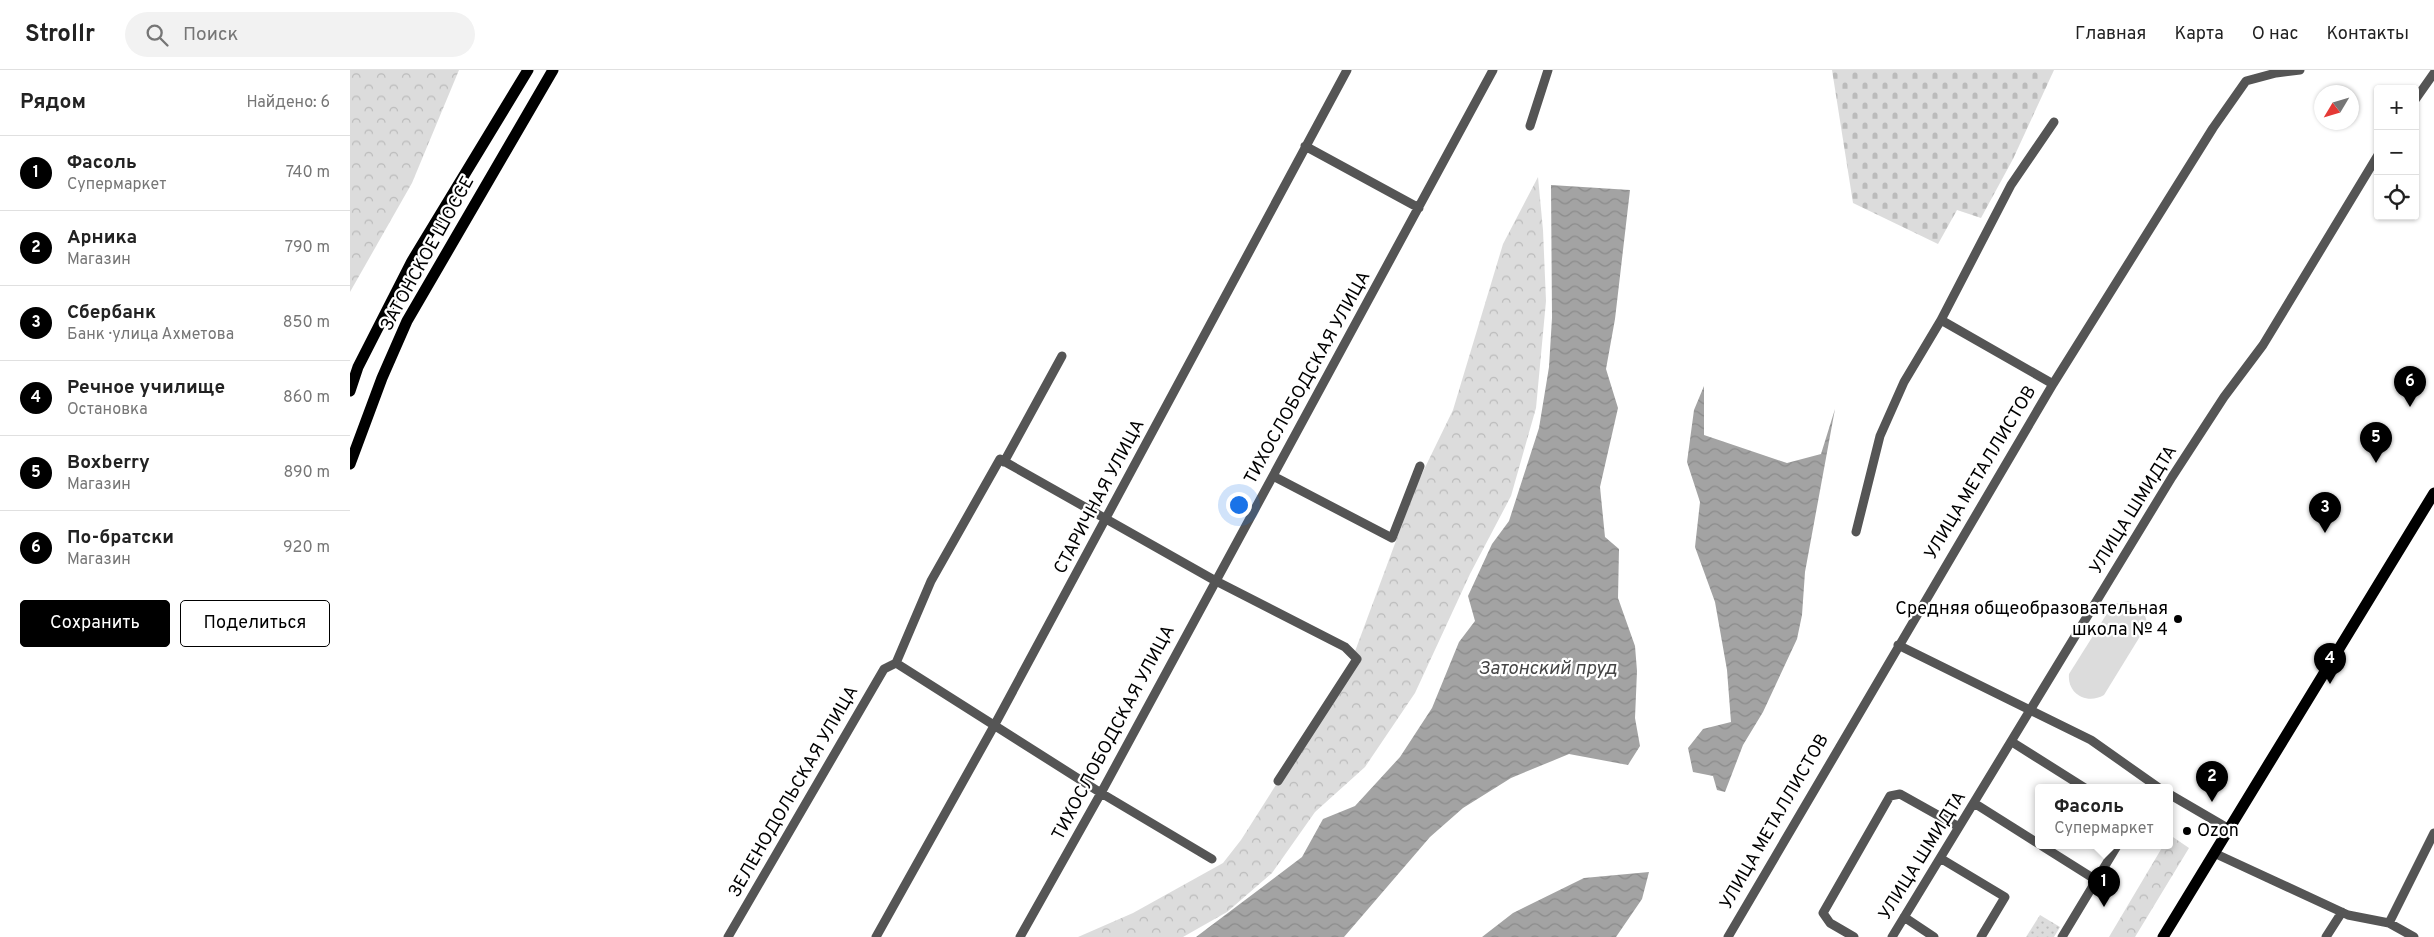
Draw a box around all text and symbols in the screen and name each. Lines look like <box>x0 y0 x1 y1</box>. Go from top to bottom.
search box <box>125 12 475 57</box>
text: Strollr <box>25 20 95 50</box>
icon: search <box>143 21 171 49</box>
text: Поиск <box>183 23 238 47</box>
text: Главная <box>2075 23 2146 46</box>
text: Карта <box>2174 23 2224 46</box>
text: О нас <box>2252 23 2298 46</box>
text: Контакты <box>2326 23 2409 46</box>
north arrow <box>2314 85 2359 130</box>
map controls <box>2374 85 2419 220</box>
button: + <box>2374 85 2419 130</box>
text: Рядом <box>20 89 86 116</box>
text: Найдено: 6 <box>247 93 330 113</box>
button: − <box>2374 130 2419 175</box>
text: Фасоль <box>67 151 137 175</box>
text: 1 <box>33 163 39 183</box>
text: 740 m <box>286 163 330 183</box>
street label: ЗАТОНСКОЕ ШОССЕ <box>376 173 480 335</box>
text: Супермаркет <box>67 175 167 195</box>
button: locate <box>2374 175 2419 220</box>
text: Арника <box>67 226 137 250</box>
text: 2 <box>31 238 41 258</box>
text: 790 m <box>285 238 330 258</box>
text: Магазин <box>67 250 131 270</box>
street label: ТИХОСЛОБОДСКАЯ УЛИЦА <box>1240 267 1376 489</box>
text: Сбербанк <box>67 301 156 325</box>
text: 3 <box>31 313 41 333</box>
text: 850 m <box>283 313 330 333</box>
text: Банк · улица Ахметова <box>67 325 234 345</box>
pin: 6 <box>2394 366 2426 407</box>
text: Речное училище <box>67 376 225 400</box>
street label: УЛИЦА МЕТАЛЛИСТОВ <box>1920 382 2042 564</box>
text: 4 <box>31 388 41 408</box>
text: 860 m <box>283 388 330 408</box>
text: Остановка <box>67 400 148 420</box>
street label: СТАРИЧНАЯ УЛИЦА <box>1049 416 1151 578</box>
pin: 5 <box>2360 422 2392 463</box>
street label: УЛИЦА ШМИДТА <box>2085 441 2183 579</box>
text: Boxberry <box>67 451 150 475</box>
text: 5 <box>31 463 41 483</box>
text: 890 m <box>284 463 330 483</box>
text: Магазин <box>67 475 131 495</box>
your location <box>1226 492 1252 518</box>
pin: 3 <box>2309 492 2341 533</box>
text: По-братски <box>67 526 174 550</box>
text: 6 <box>31 538 41 558</box>
text: 920 m <box>283 538 330 558</box>
text: Магазин <box>67 550 131 570</box>
place label: Средняя общеобразовательная школа № 4 <box>1895 598 2168 642</box>
button: Сохранить <box>20 600 170 647</box>
button: Поделиться <box>180 600 330 647</box>
marker: Средняя общеобразовательная школа № 4 <box>2172 613 2184 625</box>
street label: ТИХОСЛОБОДСКАЯ УЛИЦА <box>1047 621 1181 845</box>
pin: 4 <box>2314 643 2346 684</box>
water label: Затонский пруд <box>1479 657 1617 681</box>
street label: ЗЕЛЕНОДОЛЬСКАЯ УЛИЦА <box>724 682 864 902</box>
street label: УЛИЦА МЕТАЛЛИСТОВ <box>1715 730 1835 914</box>
pin: 2 <box>2196 761 2228 802</box>
popup <box>2035 784 2173 849</box>
street label: УЛИЦА ШМИДТА <box>1874 787 1972 925</box>
text: Фасоль <box>2054 795 2124 819</box>
text: Супермаркет <box>2054 819 2154 839</box>
place label: Ozon <box>2197 820 2239 843</box>
marker: Ozon <box>2181 825 2193 837</box>
pin: 1 <box>2088 866 2120 907</box>

